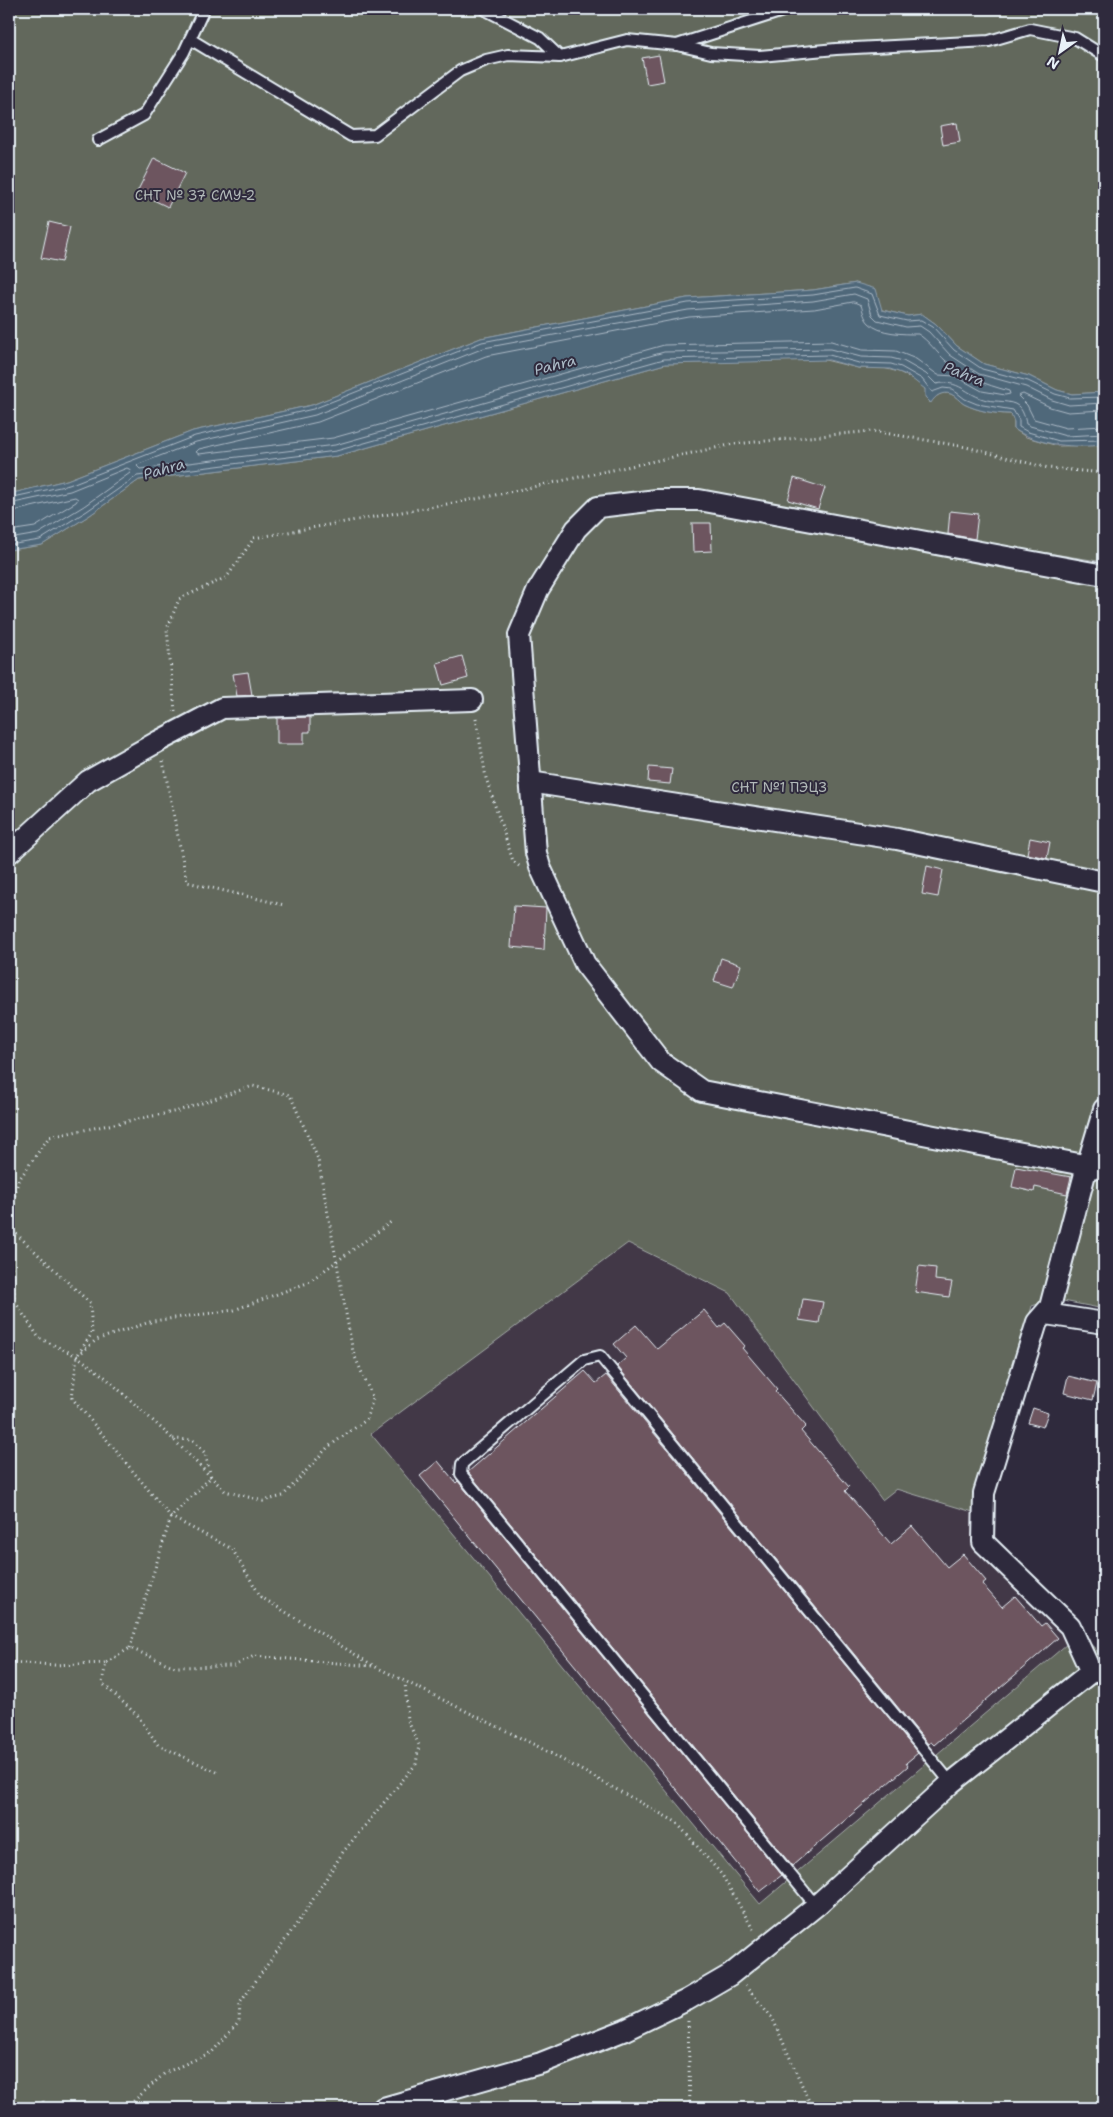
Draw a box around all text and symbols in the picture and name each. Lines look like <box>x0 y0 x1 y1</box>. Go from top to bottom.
north arrow <box>1036 28 1086 78</box>
text: N <box>1043 52 1062 73</box>
park label: СНТ № 37 СМУ-2 <box>135 186 255 204</box>
water label: Pahra <box>532 350 578 380</box>
water label: Pahra <box>941 357 987 391</box>
water label: Pahra <box>141 454 187 484</box>
park label: СНТ №1 ПЭЦЗ <box>731 778 827 796</box>

